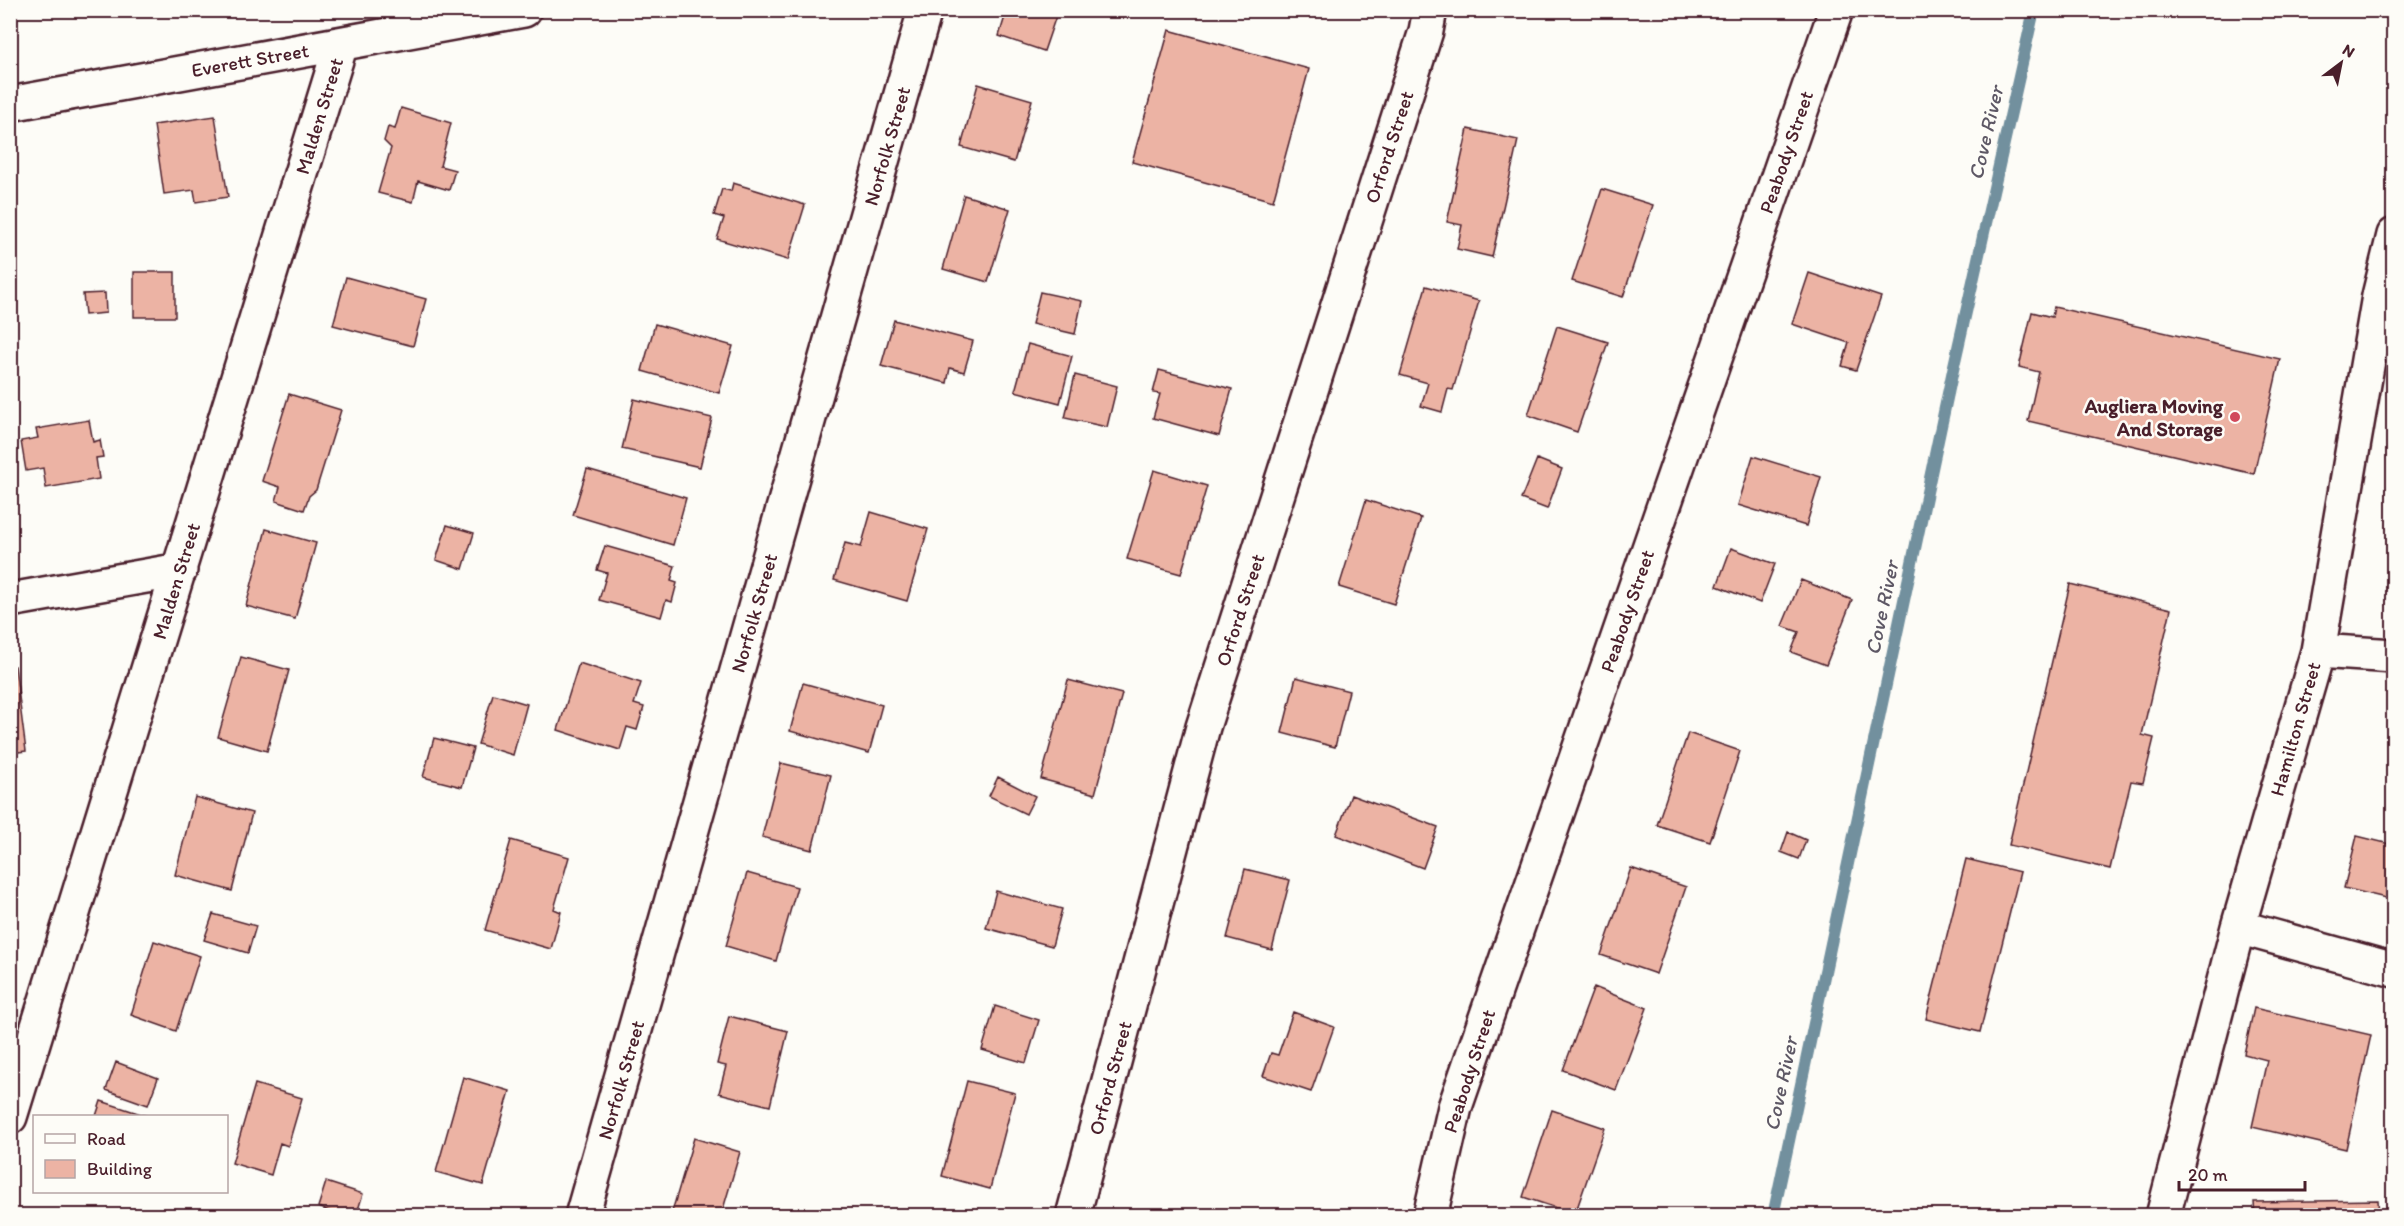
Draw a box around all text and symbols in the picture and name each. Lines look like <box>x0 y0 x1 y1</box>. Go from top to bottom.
north arrow <box>2311 33 2371 93</box>
street label: Everett Street <box>189 38 311 82</box>
text: N <box>2339 40 2358 62</box>
street label: Malden Street <box>290 55 348 177</box>
water label: Cove River <box>1963 81 2009 182</box>
street label: Norfolk Street <box>858 84 916 208</box>
street label: Peabody Street <box>1754 87 1818 217</box>
street label: Orford Street <box>1360 88 1418 206</box>
place label: Augliera Moving And Storage <box>2084 394 2224 442</box>
marker: Augliera Moving And Storage <box>2228 410 2242 424</box>
street label: Malden Street <box>147 520 205 642</box>
street label: Peabody Street <box>1595 546 1659 676</box>
street label: Norfolk Street <box>725 551 783 675</box>
street label: Orford Street <box>1211 551 1269 669</box>
water label: Cove River <box>1859 556 1904 657</box>
street label: Hamilton Street <box>2264 659 2326 799</box>
street label: Peabody Street <box>1438 1006 1500 1136</box>
street label: Norfolk Street <box>592 1018 650 1142</box>
street label: Orford Street <box>1083 1018 1137 1138</box>
water label: Cove River <box>1758 1032 1803 1133</box>
legend <box>33 1115 228 1193</box>
text: Road <box>87 1128 126 1150</box>
scale bar <box>2179 1154 2305 1192</box>
text: Building <box>87 1158 153 1180</box>
text: 20 m <box>2188 1164 2228 1186</box>

